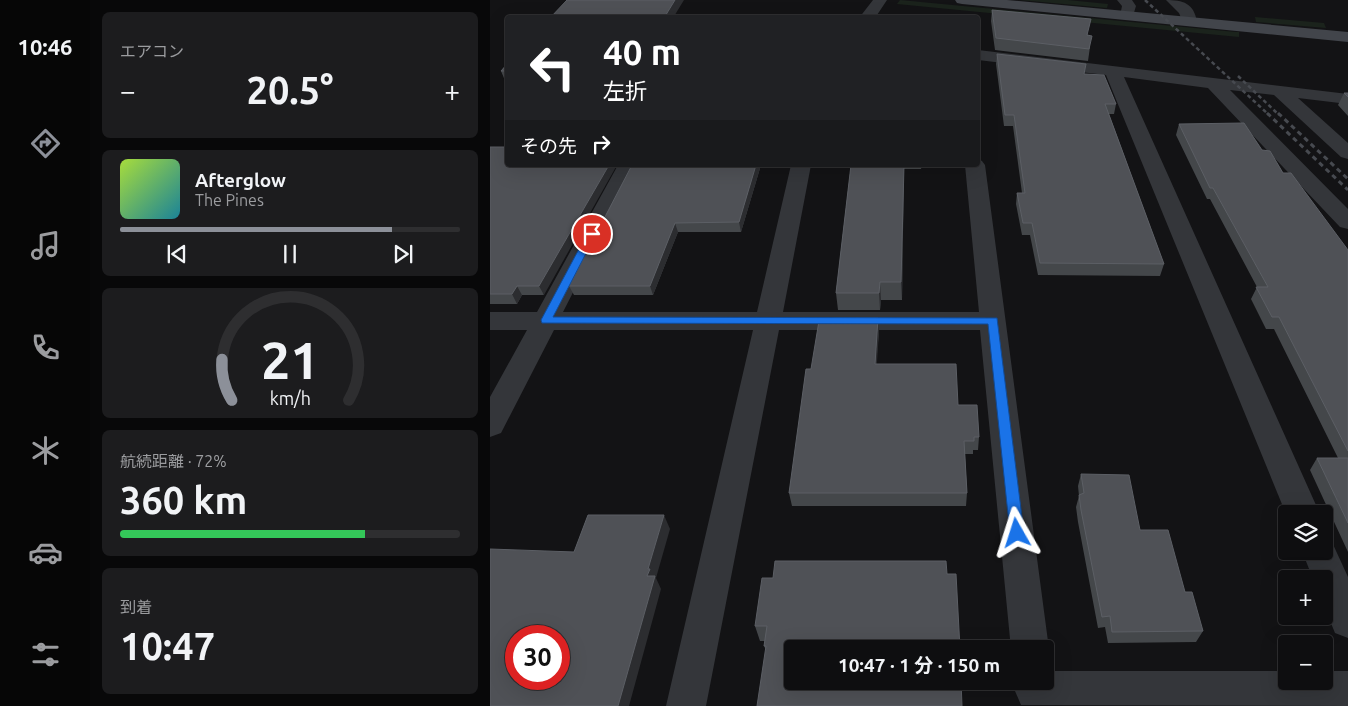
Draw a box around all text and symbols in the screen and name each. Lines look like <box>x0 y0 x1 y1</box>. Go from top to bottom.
text: 40 m <box>603 32 681 72</box>
text: 10:46 <box>17 34 73 59</box>
icon: left <box>520 35 585 100</box>
text: エアコン <box>120 42 184 60</box>
text: 20.5° <box>246 69 334 111</box>
text: − <box>120 75 136 106</box>
text: + <box>444 75 460 106</box>
text: 左折 <box>603 78 647 103</box>
icon: directions <box>28 126 63 161</box>
icon: right <box>587 130 615 158</box>
text: その先 <box>520 135 577 157</box>
text: Afterglow <box>195 169 286 191</box>
text: The Pines <box>195 191 264 209</box>
pin <box>571 213 613 255</box>
icon: arrive <box>578 220 606 248</box>
icon: music <box>28 228 63 263</box>
icon: previous <box>163 240 191 268</box>
icon: pause <box>276 240 304 268</box>
icon: next <box>389 240 417 268</box>
icon: phone <box>28 330 63 365</box>
text: 21 <box>261 331 319 389</box>
text: km/h <box>269 388 311 408</box>
icon: climate <box>28 433 63 468</box>
text: 航続距離 · 72% <box>120 452 227 470</box>
text: 360 km <box>120 479 247 521</box>
map controls <box>1278 505 1333 690</box>
button: layers <box>1278 505 1333 560</box>
position arrow <box>990 506 1042 558</box>
icon: car <box>28 535 63 570</box>
button: + <box>1278 570 1333 625</box>
text: 到着 <box>120 598 152 616</box>
text: 10:47 <box>120 625 215 667</box>
speed limit sign: 30 <box>505 625 570 690</box>
button: − <box>1278 635 1333 690</box>
icon: filters <box>28 637 63 672</box>
text: 10:47 · 1 分 · 150 m <box>838 654 1000 676</box>

